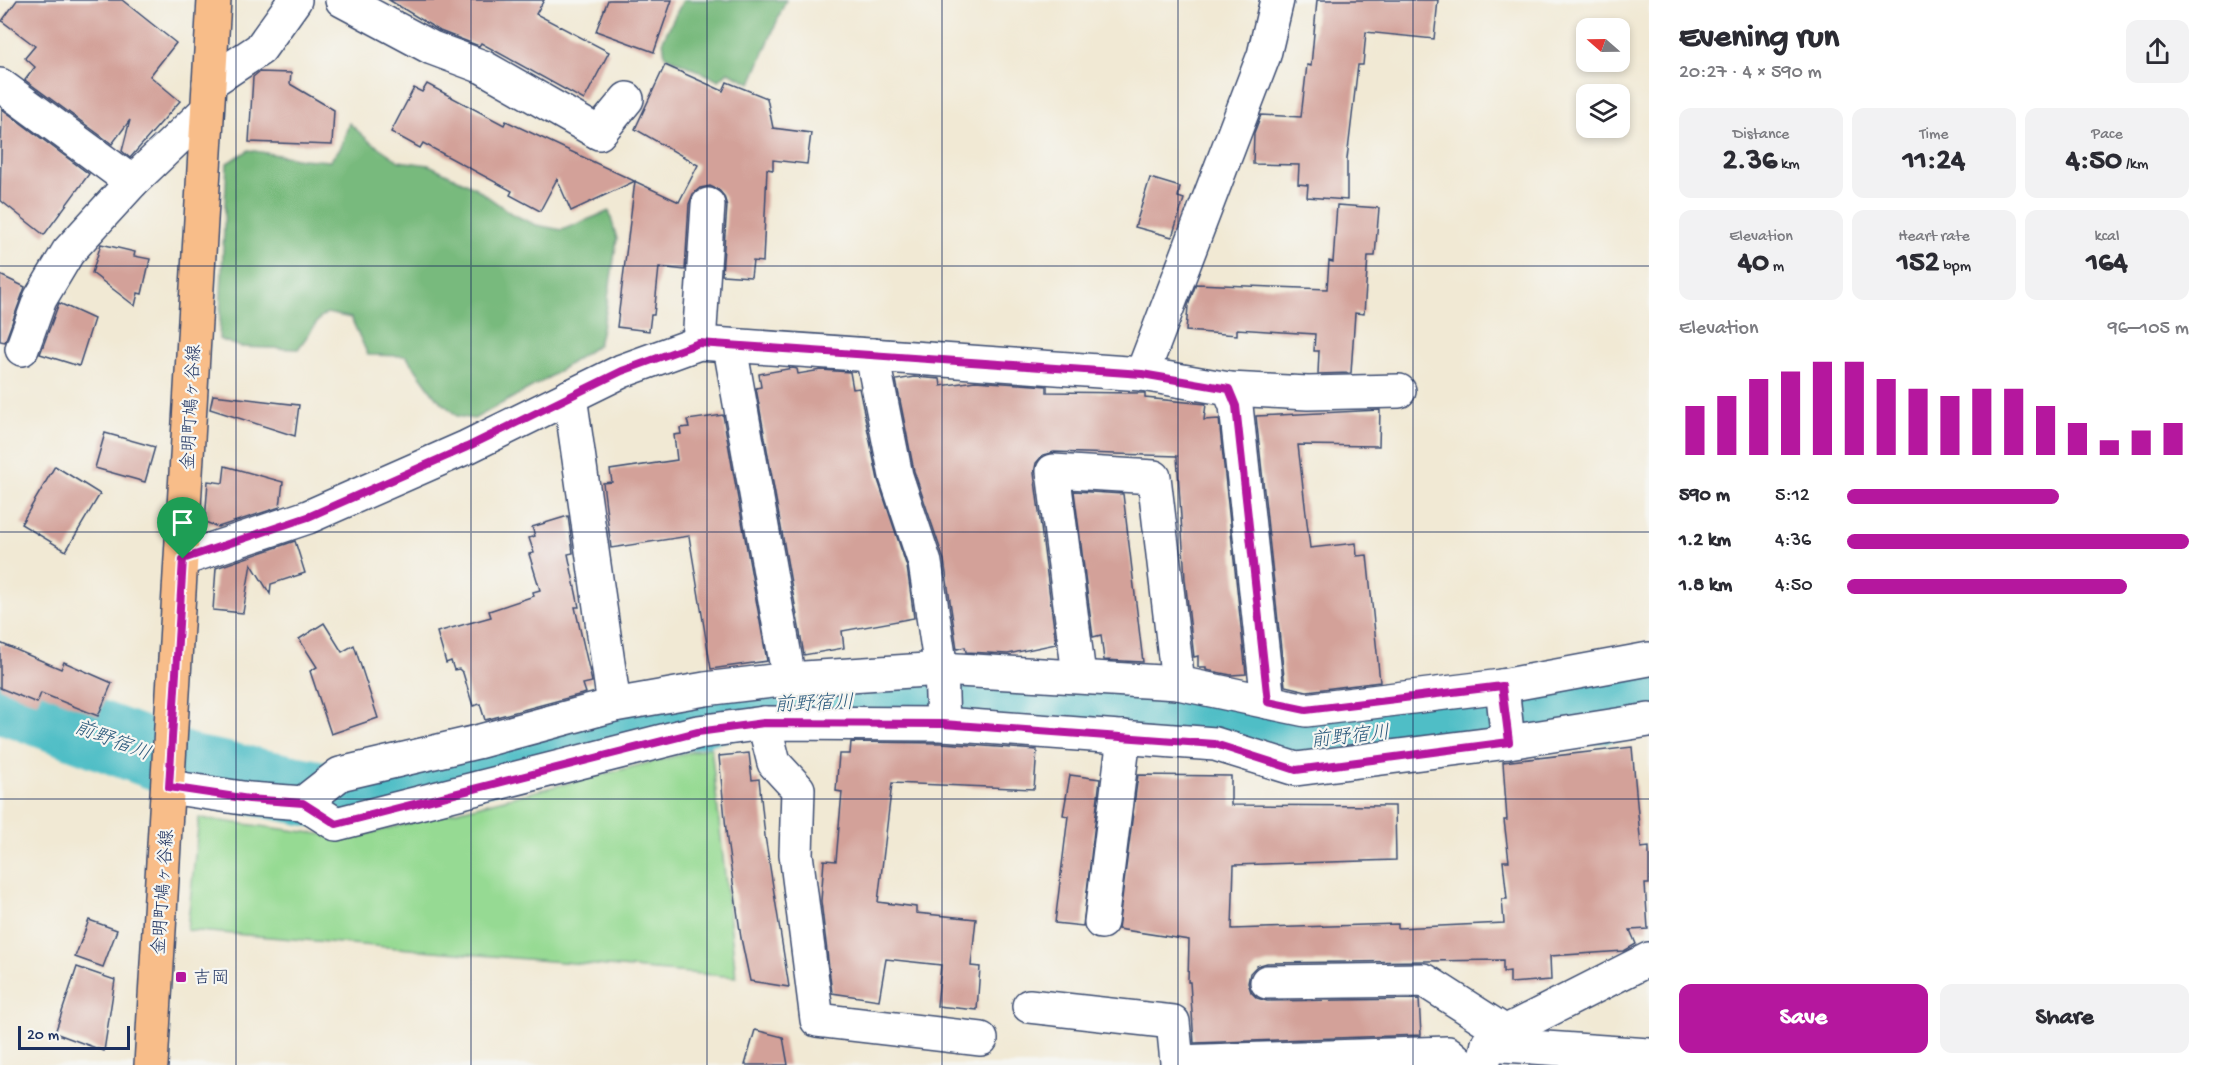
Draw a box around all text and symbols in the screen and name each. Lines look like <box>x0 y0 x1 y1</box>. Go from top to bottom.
north arrow <box>1576 18 1630 72</box>
map controls <box>1576 18 1630 138</box>
text: Evening run <box>1679 20 1839 58</box>
button: share <box>2126 20 2189 83</box>
text: 20:27 · 4 × 590 m <box>1679 62 1822 85</box>
button: layers <box>1576 84 1630 138</box>
text: Distance <box>1733 126 1789 145</box>
text: Time <box>1919 126 1949 145</box>
text: Pace <box>2091 126 2123 145</box>
text: 2.36 <box>1722 145 1777 180</box>
text: 11:24 <box>1903 145 1965 180</box>
text: 4:50 <box>2066 145 2122 180</box>
text: km <box>1777 156 1800 175</box>
text: /km <box>2122 156 2148 175</box>
text: Elevation <box>1729 228 1793 247</box>
text: Heart rate <box>1898 228 1970 247</box>
text: kcal <box>2095 228 2119 247</box>
text: 40 <box>1738 247 1769 282</box>
text: 152 <box>1897 247 1940 282</box>
text: 164 <box>2086 247 2128 282</box>
text: m <box>1769 258 1784 277</box>
text: bpm <box>1940 258 1971 277</box>
text: Elevation <box>1679 318 1759 341</box>
text: 96–105 m <box>2108 318 2189 341</box>
street label: 金明町鳩ヶ谷線 <box>178 344 206 471</box>
text: 590 m <box>1679 485 1730 508</box>
text: 5:12 <box>1775 485 1810 508</box>
pin <box>157 497 208 559</box>
icon: arrive <box>166 506 199 539</box>
text: 1.2 km <box>1679 530 1731 553</box>
text: 4:36 <box>1775 530 1811 553</box>
text: 1.8 km <box>1679 575 1732 598</box>
text: 4:50 <box>1775 575 1813 598</box>
water label: 前野宿川 <box>774 691 854 718</box>
water label: 前野宿川 <box>70 715 154 767</box>
water label: 前野宿川 <box>1309 721 1391 754</box>
street label: 金明町鳩ヶ谷線 <box>149 829 179 956</box>
place label: 吉岡 <box>193 968 229 990</box>
marker: 吉岡 <box>174 970 188 984</box>
button: Save <box>1679 984 1928 1053</box>
button: Share <box>1940 984 2189 1053</box>
scale bar <box>18 1023 130 1050</box>
text: 20 m <box>27 1027 59 1046</box>

